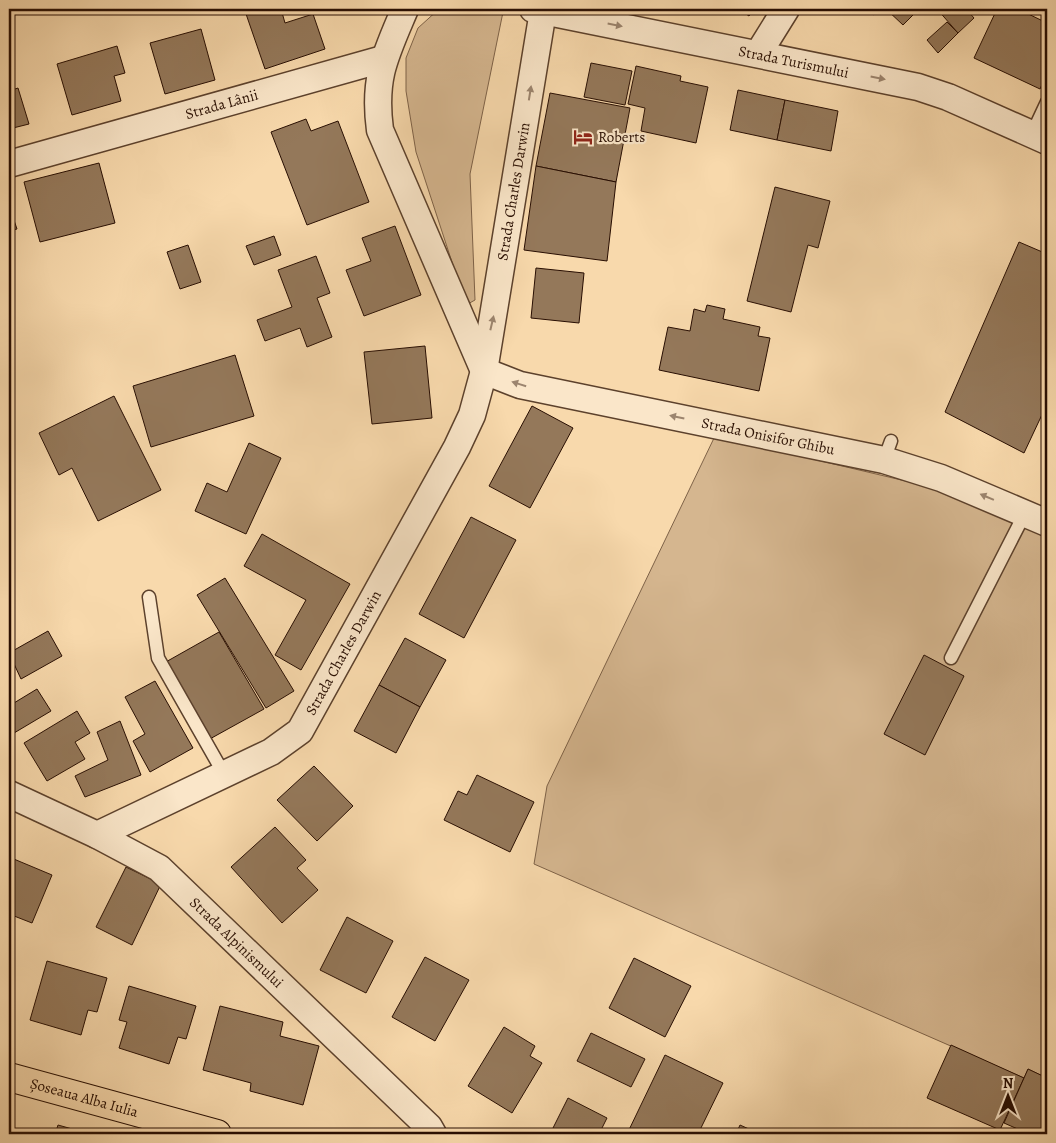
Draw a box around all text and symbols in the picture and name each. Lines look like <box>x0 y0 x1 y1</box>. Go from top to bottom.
one-way arrow <box>608 22 624 30</box>
street label: Strada Turismului <box>737 41 851 83</box>
one-way arrow <box>870 74 886 82</box>
street label: Strada Lânii <box>183 85 261 124</box>
one-way arrow <box>527 85 535 101</box>
street label: Strada Charles Darwin <box>492 121 535 262</box>
hotel icon: Roberts <box>572 126 594 148</box>
place label: Roberts <box>598 127 645 147</box>
one-way arrow <box>488 315 496 330</box>
one-way arrow <box>511 379 526 387</box>
one-way arrow <box>670 413 685 421</box>
street label: Strada Onisifor Ghibu <box>700 413 837 460</box>
one-way arrow <box>979 492 994 500</box>
street label: Strada Charles Darwin <box>301 587 386 719</box>
street label: Strada Alpinismului <box>185 893 288 992</box>
north arrow <box>984 1070 1034 1120</box>
street label: Șoseaua Alba Iulia <box>28 1073 141 1122</box>
text: N <box>1003 1074 1013 1093</box>

